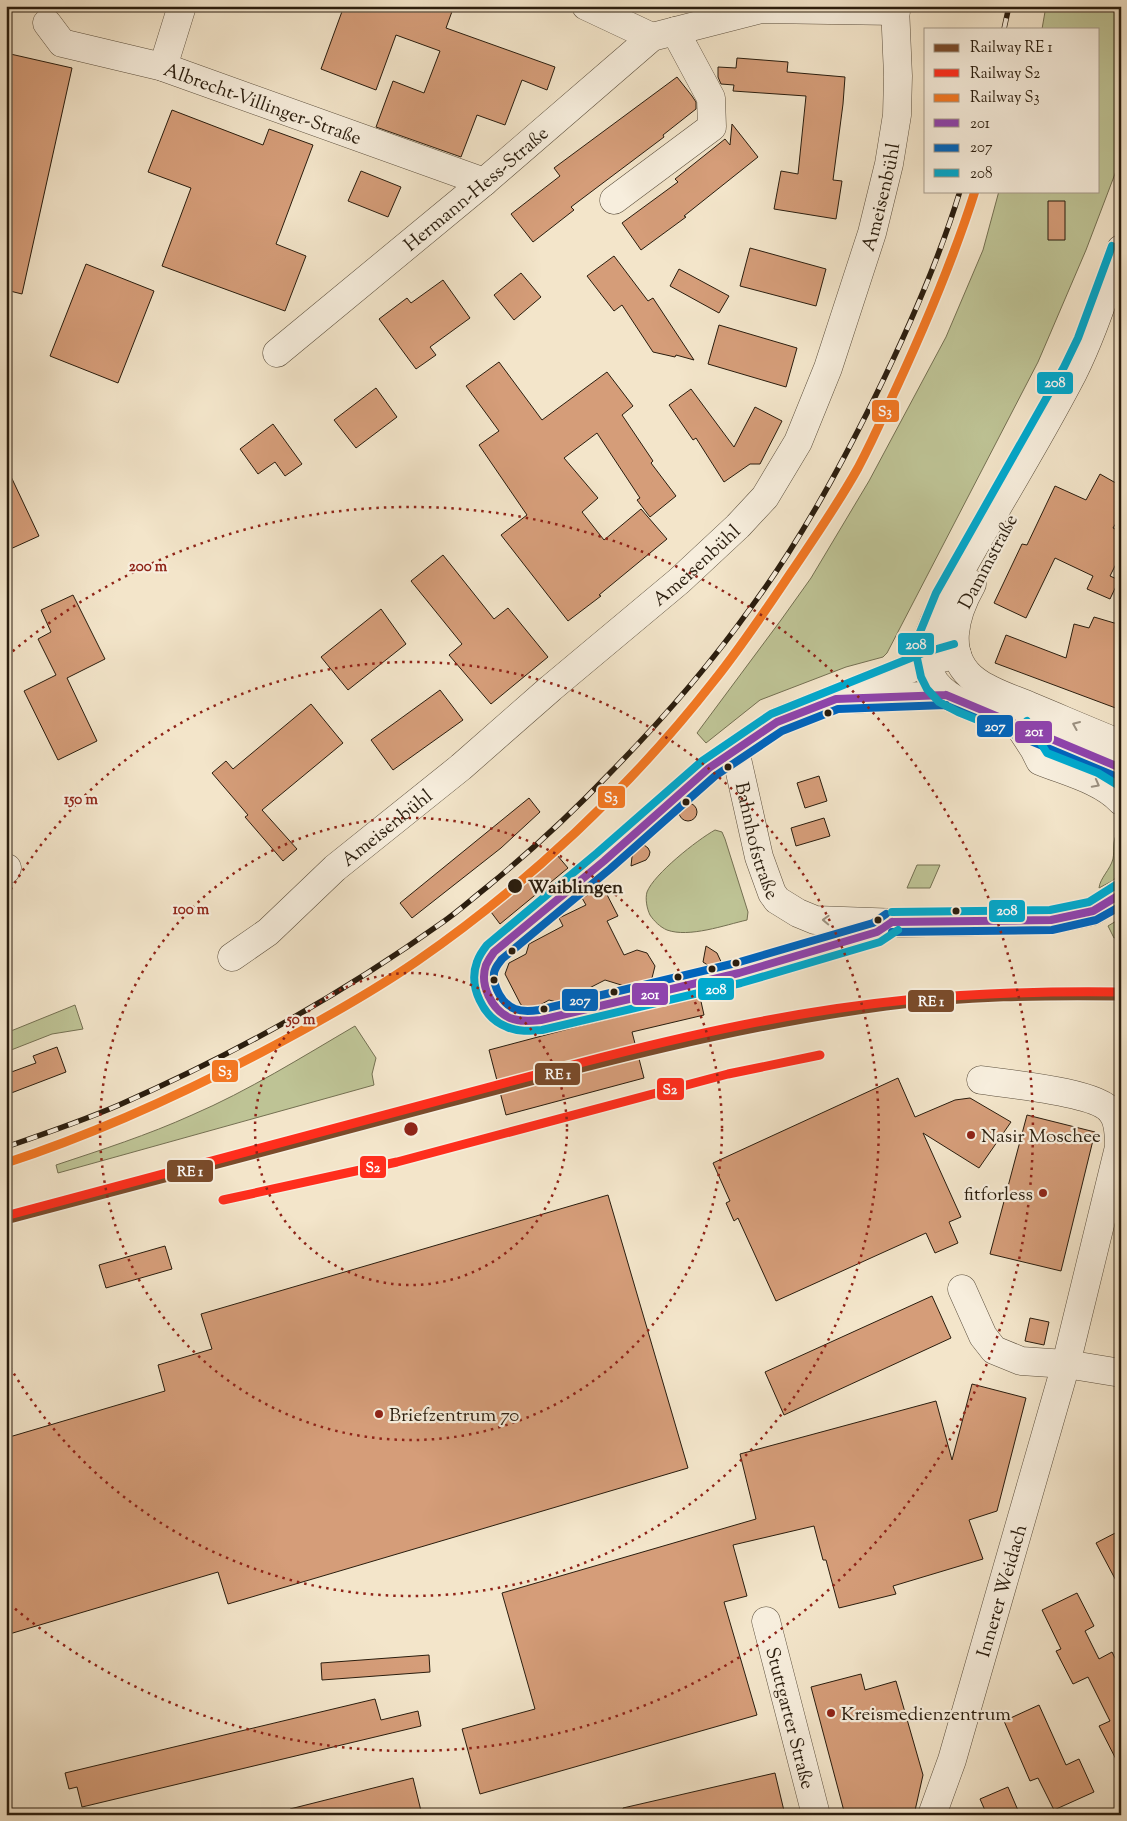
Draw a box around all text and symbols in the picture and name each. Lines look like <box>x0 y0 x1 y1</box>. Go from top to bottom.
legend <box>924 28 1100 192</box>
text: Railway RE 1 <box>970 38 1053 59</box>
street label: Albrecht-Villinger-Straße <box>159 57 365 153</box>
text: Railway S2 <box>970 64 1040 85</box>
text: Railway S3 <box>970 88 1040 109</box>
text: 201 <box>970 114 990 135</box>
street label: Hermann-Hess-Straße <box>399 121 556 259</box>
text: 207 <box>970 138 993 159</box>
street label: Ameisenbühl <box>856 141 908 255</box>
text: 208 <box>970 164 992 185</box>
line badge: 208 <box>1036 371 1074 395</box>
text: 208 <box>1045 374 1065 394</box>
line badge: S3 <box>871 399 900 423</box>
text: S3 <box>878 403 892 423</box>
street label: Dammstraße <box>953 510 1026 614</box>
street label: Ameisenbühl <box>648 519 747 614</box>
text: 200 m <box>129 557 168 578</box>
line badge: 208 <box>897 632 935 656</box>
text: 208 <box>906 636 926 656</box>
unlabelled marker <box>823 708 833 718</box>
line badge: 207 <box>976 714 1014 738</box>
text: 207 <box>985 718 1006 738</box>
line badge: 201 <box>1014 720 1053 744</box>
one-way arrow <box>1072 721 1081 732</box>
text: 201 <box>1025 723 1044 743</box>
unlabelled marker <box>723 762 733 772</box>
one-way arrow <box>1090 778 1099 788</box>
street label: Bahnhofstraße <box>727 780 784 906</box>
street label: Ameisenbühl <box>336 784 439 874</box>
line badge: S3 <box>597 785 626 809</box>
text: S3 <box>604 789 618 809</box>
text: 150 m <box>64 790 98 811</box>
unlabelled marker <box>681 797 691 807</box>
place label: Waiblingen <box>528 875 624 902</box>
marker: Waiblingen <box>506 877 524 895</box>
line badge: 208 <box>988 899 1026 923</box>
text: 100 m <box>173 900 210 921</box>
text: 208 <box>997 902 1017 922</box>
unlabelled marker <box>951 906 961 916</box>
one-way arrow <box>822 915 830 925</box>
unlabelled marker <box>873 915 883 925</box>
unlabelled marker <box>507 946 517 956</box>
unlabelled marker <box>731 958 741 968</box>
unlabelled marker <box>707 964 717 974</box>
unlabelled marker <box>673 972 683 982</box>
unlabelled marker <box>489 975 499 985</box>
line badge: 208 <box>697 977 735 1001</box>
text: 208 <box>706 981 726 1001</box>
line badge: 201 <box>631 982 669 1006</box>
text: 201 <box>641 986 660 1006</box>
unlabelled marker <box>609 987 619 997</box>
line badge: 207 <box>561 988 599 1012</box>
line badge: RE 1 <box>907 989 955 1013</box>
text: 207 <box>570 992 591 1012</box>
text: RE 1 <box>918 993 944 1013</box>
unlabelled marker <box>539 1004 549 1014</box>
text: 50 m <box>286 1010 316 1031</box>
line badge: S3 <box>211 1059 239 1083</box>
line badge: RE 1 <box>534 1062 581 1086</box>
text: S3 <box>218 1063 232 1083</box>
text: RE 1 <box>545 1066 571 1086</box>
line badge: S2 <box>656 1077 685 1101</box>
text: S2 <box>663 1081 678 1101</box>
centre of rings <box>402 1120 420 1138</box>
place label: Nasir Moschee <box>981 1124 1101 1151</box>
marker: Nasir Moschee <box>965 1129 977 1141</box>
line badge: S2 <box>359 1155 387 1179</box>
line badge: RE 1 <box>166 1159 214 1183</box>
text: S2 <box>366 1159 381 1179</box>
text: RE 1 <box>177 1163 203 1183</box>
place label: fitforless <box>964 1182 1033 1209</box>
marker: fitforless <box>1037 1187 1049 1199</box>
place label: Briefzentrum 70 <box>389 1403 519 1430</box>
marker: Briefzentrum 70 <box>373 1408 385 1420</box>
street label: Innerer Weidach <box>971 1522 1035 1661</box>
street label: Stuttgarter Straße <box>757 1644 820 1793</box>
place label: Kreismedienzentrum <box>841 1702 1011 1729</box>
marker: Kreismedienzentrum <box>825 1707 837 1719</box>

